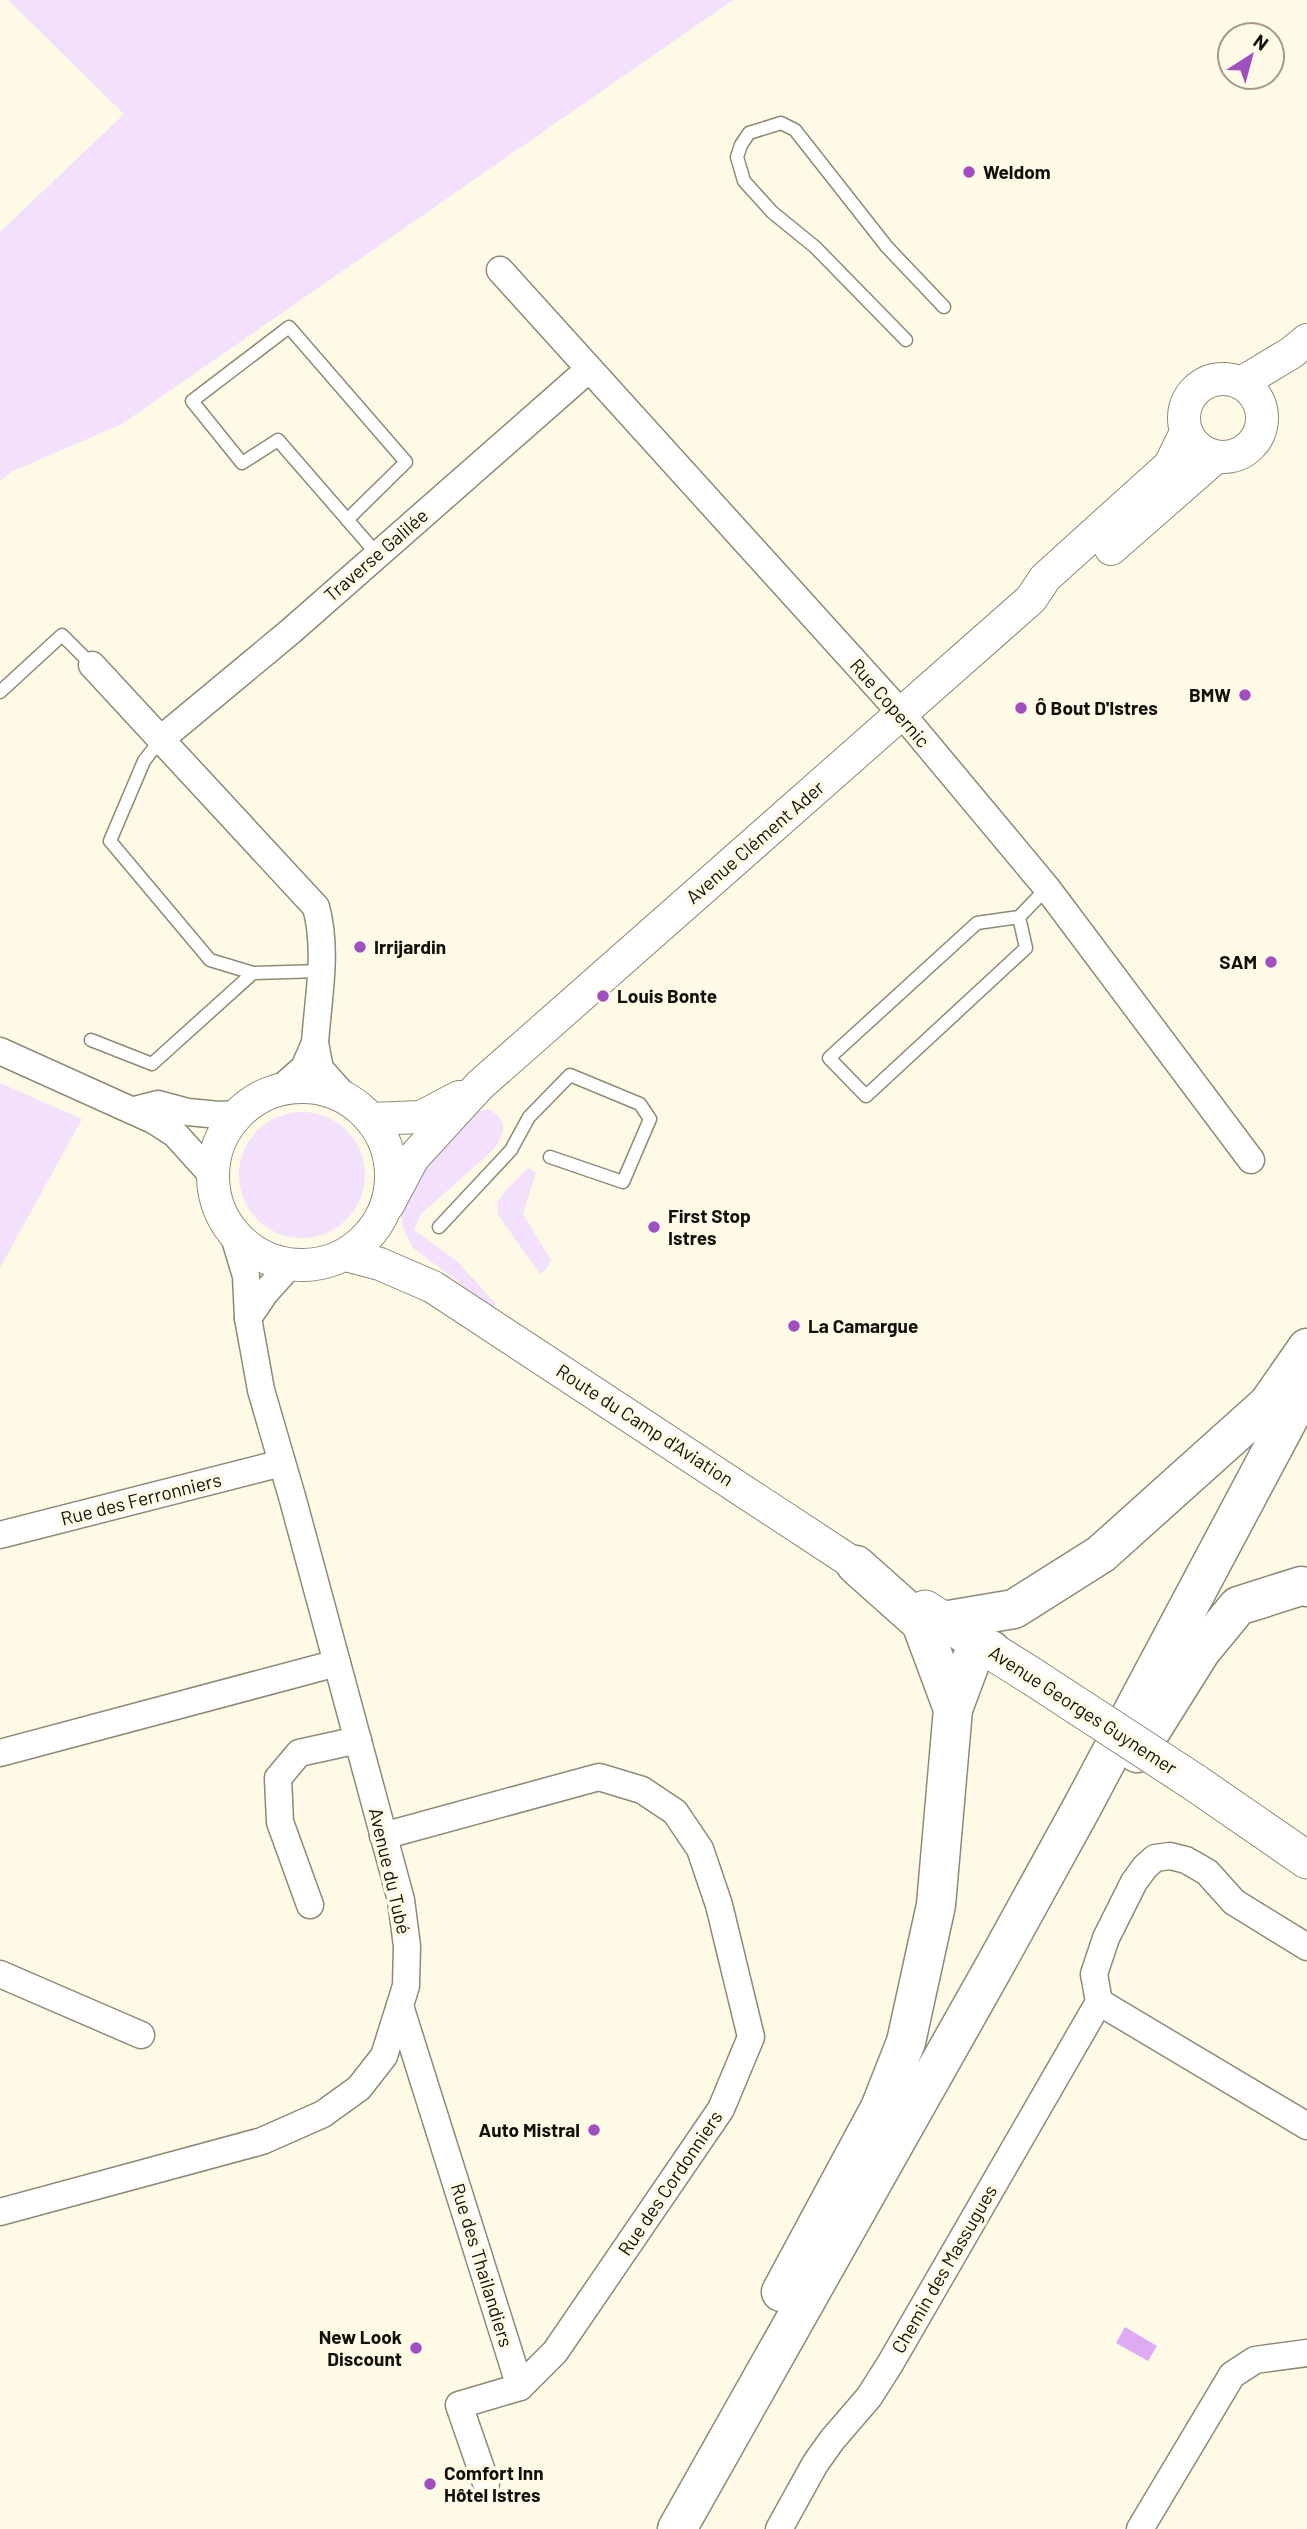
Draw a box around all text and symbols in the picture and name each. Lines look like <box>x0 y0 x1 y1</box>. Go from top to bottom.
north arrow <box>1216 21 1286 91</box>
text: N <box>1249 29 1273 55</box>
place label: Weldom <box>983 160 1051 183</box>
marker: Weldom <box>961 164 977 180</box>
street label: Traverse Galilée <box>319 503 432 606</box>
street label: Rue Copernic <box>846 654 935 752</box>
place label: BMW <box>1189 683 1231 706</box>
marker: BMW <box>1237 687 1253 703</box>
place label: Ô Bout D'Istres <box>1035 696 1158 719</box>
marker: Ô Bout D'Istres <box>1013 700 1029 716</box>
street label: Avenue Clément Ader <box>681 775 829 908</box>
place label: Irrijardin <box>374 935 446 958</box>
marker: Irrijardin <box>352 939 368 955</box>
place label: SAM <box>1219 950 1257 973</box>
marker: SAM <box>1263 954 1279 970</box>
place label: Louis Bonte <box>617 984 717 1007</box>
marker: Louis Bonte <box>595 988 611 1004</box>
place label: First Stop Istres <box>668 1204 751 1249</box>
marker: First Stop Istres <box>646 1219 662 1235</box>
place label: La Camargue <box>808 1314 918 1337</box>
marker: La Camargue <box>786 1318 802 1334</box>
street label: Route du Camp d'Aviation <box>552 1359 738 1491</box>
street label: Rue des Ferronniers <box>58 1467 224 1530</box>
street label: Avenue Georges Guynemer <box>985 1640 1182 1779</box>
street label: Avenue du Tubé <box>365 1805 416 1936</box>
street label: Rue des Cordonniers <box>613 2106 727 2260</box>
place label: Auto Mistral <box>478 2118 580 2141</box>
marker: Auto Mistral <box>586 2122 602 2138</box>
street label: Rue des Thailandiers <box>447 2180 518 2350</box>
street label: Chemin des Massugues <box>886 2180 1001 2357</box>
place label: New Look Discount <box>319 2325 402 2370</box>
marker: New Look Discount <box>408 2340 424 2356</box>
place label: Comfort Inn Hôtel Istres <box>444 2461 544 2506</box>
marker: Comfort Inn Hôtel Istres <box>422 2476 438 2492</box>

